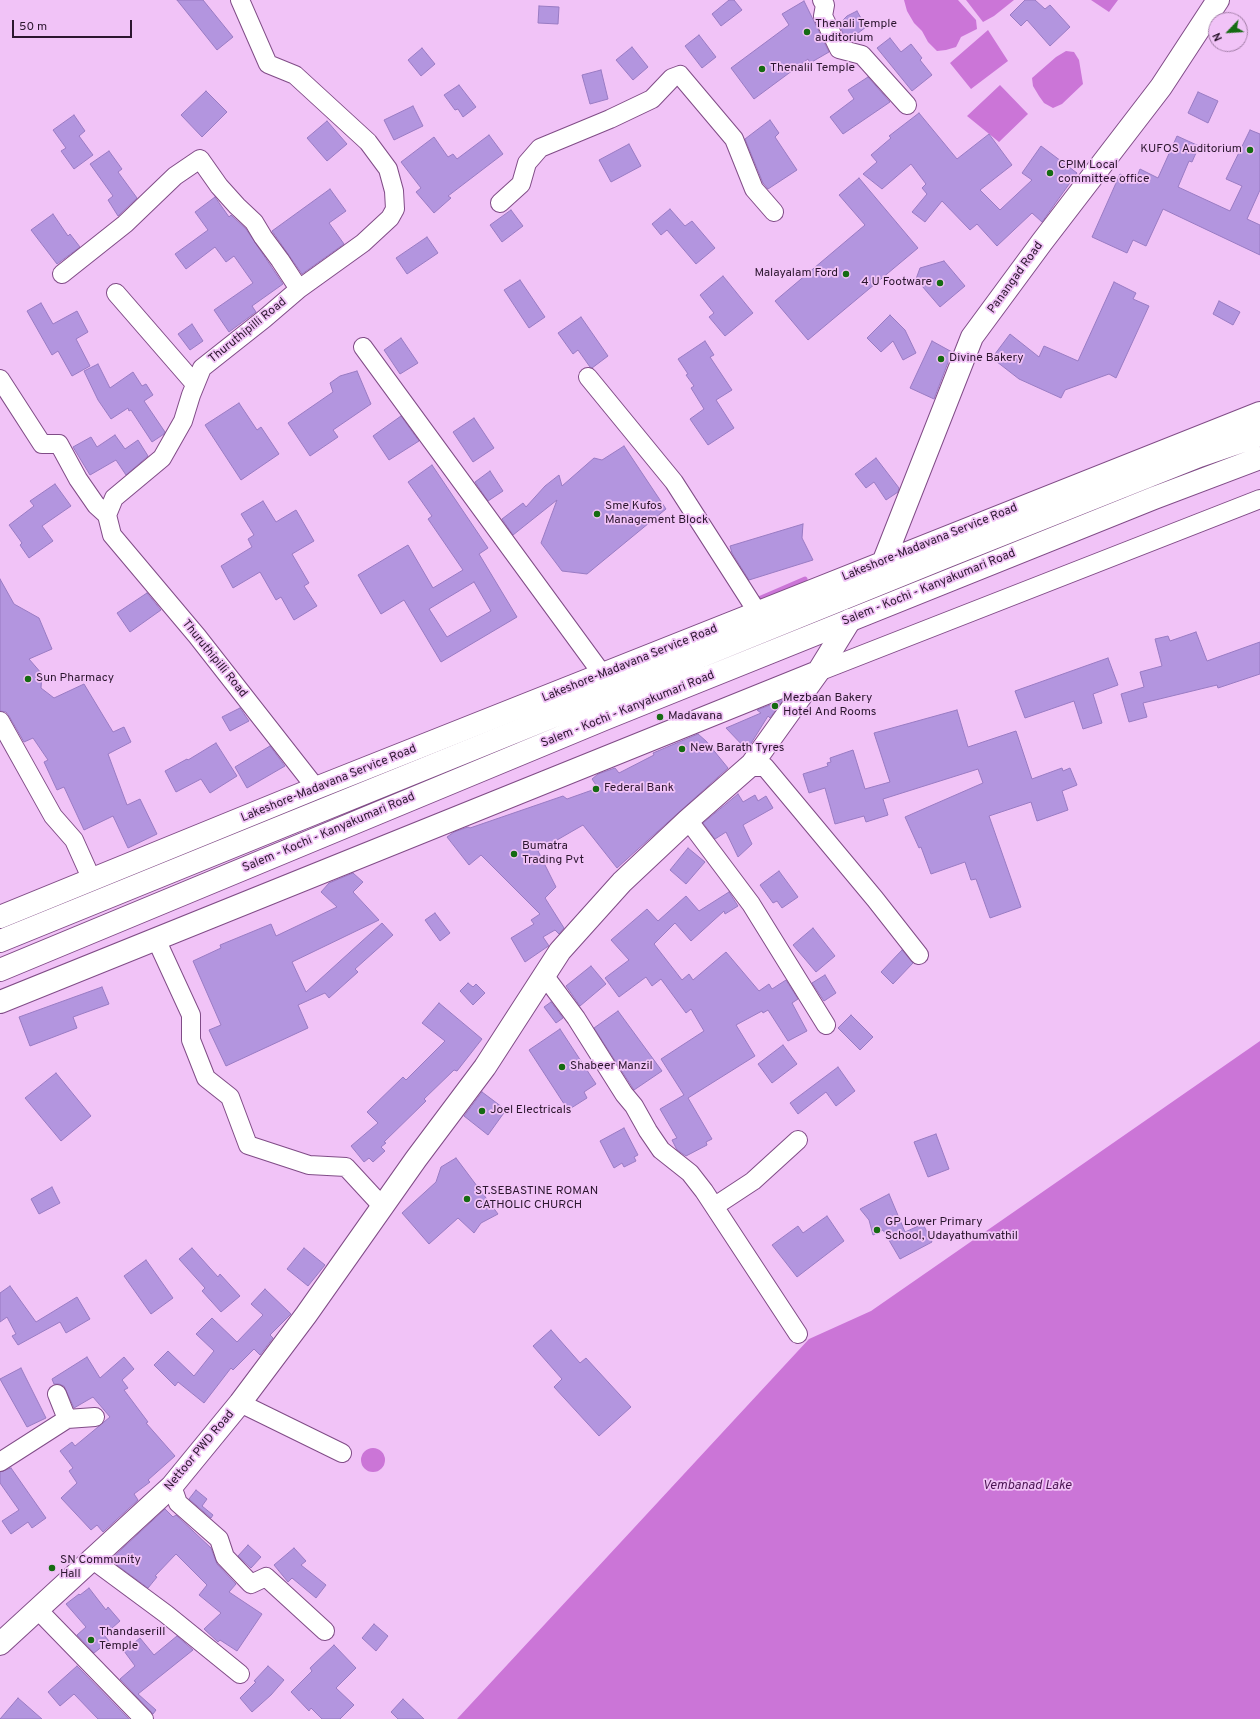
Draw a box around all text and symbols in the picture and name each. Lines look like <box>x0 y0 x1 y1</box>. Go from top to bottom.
scale bar <box>14 12 134 38</box>
north arrow <box>1208 12 1248 52</box>
place label: Thenali Temple auditorium <box>815 18 897 46</box>
text: 50 m <box>19 19 47 35</box>
marker: Thenali Temple auditorium <box>802 27 812 37</box>
text: N <box>1210 30 1226 43</box>
place label: Thenalil Temple <box>770 62 855 76</box>
marker: Thenalil Temple <box>757 64 767 74</box>
place label: KUFOS Auditorium <box>1140 143 1242 157</box>
marker: KUFOS Auditorium <box>1245 145 1255 155</box>
place label: CPIM Local committee office <box>1058 159 1149 187</box>
marker: CPIM Local committee office <box>1045 168 1055 178</box>
street label: Panangad Road <box>985 240 1047 316</box>
place label: Malayalam Ford <box>754 267 838 281</box>
marker: Malayalam Ford <box>841 269 851 279</box>
place label: 4 U Footware <box>861 276 932 290</box>
marker: 4 U Footware <box>935 278 945 288</box>
street label: Thuruthipilli Road <box>206 295 290 367</box>
place label: Divine Bakery <box>949 352 1024 366</box>
marker: Divine Bakery <box>936 354 946 364</box>
place label: Sme Kufos Management Block <box>605 500 708 528</box>
street label: Lakeshore-Madavana Service Road <box>840 501 1020 585</box>
marker: Sme Kufos Management Block <box>592 509 602 519</box>
street label: Salem - Kochi - Kanyakumari Road <box>840 547 1018 629</box>
street label: Thuruthipilli Road <box>178 617 250 701</box>
street label: Lakeshore-Madavana Service Road <box>540 622 720 706</box>
street label: Salem - Kochi - Kanyakumari Road <box>539 669 717 751</box>
place label: Sun Pharmacy <box>36 672 114 686</box>
marker: Sun Pharmacy <box>23 674 33 684</box>
place label: Mezbaan Bakery Hotel And Rooms <box>783 692 876 720</box>
marker: Mezbaan Bakery Hotel And Rooms <box>770 701 780 711</box>
place label: Madavana <box>668 710 722 724</box>
marker: Madavana <box>655 712 665 722</box>
street label: Lakeshore-Madavana Service Road <box>239 742 419 826</box>
place label: New Barath Tyres <box>690 742 784 756</box>
marker: New Barath Tyres <box>677 744 687 754</box>
place label: Federal Bank <box>604 782 674 796</box>
marker: Federal Bank <box>591 784 601 794</box>
street label: Salem - Kochi - Kanyakumari Road <box>241 790 417 876</box>
place label: Bumatra Trading Pvt <box>522 840 584 868</box>
marker: Bumatra Trading Pvt <box>509 849 519 859</box>
place label: Shabeer Manzil <box>570 1060 653 1074</box>
marker: Shabeer Manzil <box>557 1062 567 1072</box>
place label: Joel Electricals <box>490 1104 571 1118</box>
marker: Joel Electricals <box>477 1106 487 1116</box>
place label: ST.SEBASTINE ROMAN CATHOLIC CHURCH <box>475 1185 598 1213</box>
marker: ST.SEBASTINE ROMAN CATHOLIC CHURCH <box>462 1194 472 1204</box>
place label: GP Lower Primary School, Udayathumvathil <box>885 1216 1018 1244</box>
marker: GP Lower Primary School, Udayathumvathil <box>872 1225 882 1235</box>
street label: Nettoor PWD Road <box>162 1408 238 1494</box>
water label: Vembanad Lake <box>983 1478 1071 1494</box>
place label: SN Community Hall <box>60 1554 141 1582</box>
marker: SN Community Hall <box>47 1563 57 1573</box>
place label: Thandaserill Temple <box>99 1626 165 1654</box>
marker: Thandaserill Temple <box>86 1635 96 1645</box>

